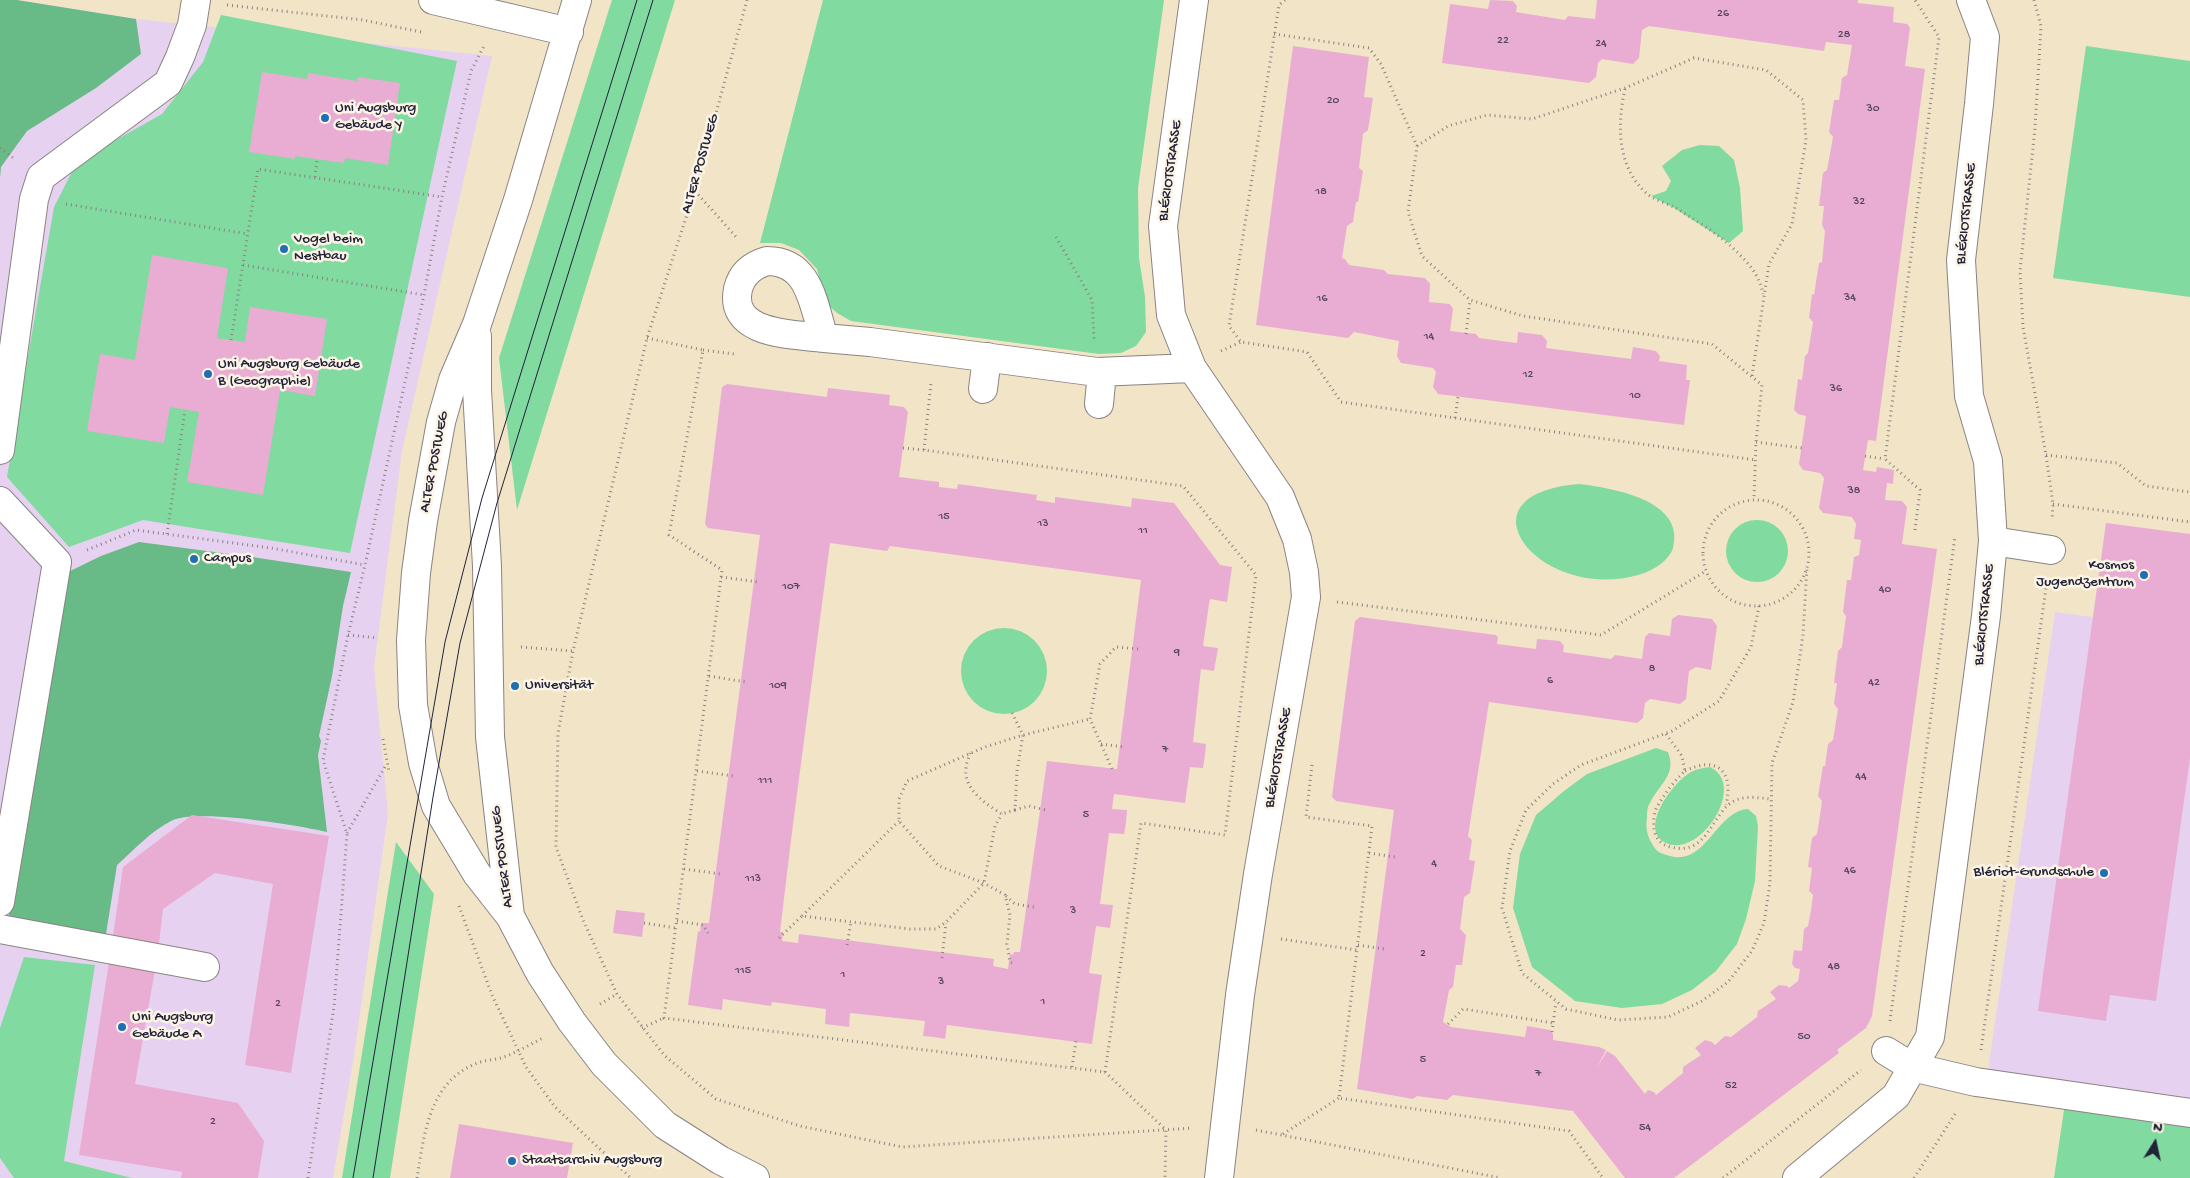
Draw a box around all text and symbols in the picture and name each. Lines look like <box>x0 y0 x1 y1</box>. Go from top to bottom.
house number: 26 <box>1717 7 1729 21</box>
house number: 28 <box>1838 28 1850 42</box>
house number: 22 <box>1497 34 1509 48</box>
house number: 24 <box>1595 37 1607 51</box>
house number: 20 <box>1327 94 1339 108</box>
place label: Uni Augsburg Gebäude Y <box>335 100 416 135</box>
house number: 30 <box>1866 102 1880 116</box>
marker: Uni Augsburg Gebäude Y <box>319 112 331 124</box>
street label: ALTER POSTWEG <box>678 112 724 216</box>
street label: BLÉRIOTSTRASSE <box>1155 120 1187 222</box>
street label: BLÉRIOTSTRASSE <box>1953 163 1981 265</box>
house number: 18 <box>1315 185 1327 199</box>
house number: 32 <box>1853 195 1865 209</box>
place label: Vogel beim Nestbau <box>294 231 363 266</box>
marker: Vogel beim Nestbau <box>278 243 290 255</box>
house number: 34 <box>1844 291 1856 305</box>
house number: 16 <box>1317 292 1327 306</box>
house number: 14 <box>1424 330 1434 344</box>
place label: Uni Augsburg Gebäude B (Geographie) <box>218 356 360 391</box>
marker: Uni Augsburg Gebäude B (Geographie) <box>202 368 214 380</box>
house number: 12 <box>1523 368 1533 382</box>
house number: 36 <box>1830 382 1842 396</box>
house number: 10 <box>1629 389 1641 403</box>
street label: ALTER POSTWEG <box>416 410 454 514</box>
house number: 38 <box>1848 484 1860 498</box>
house number: 15 <box>938 510 950 524</box>
house number: 13 <box>1037 517 1049 531</box>
house number: 11 <box>1138 524 1148 538</box>
place label: Campus <box>204 550 251 568</box>
marker: Campus <box>188 553 200 565</box>
place label: Kosmos Jugendzentrum <box>2036 557 2134 592</box>
street label: BLÉRIOTSTRASSE <box>1971 564 1999 666</box>
marker: Kosmos Jugendzentrum <box>2138 569 2150 581</box>
house number: 107 <box>782 580 800 594</box>
house number: 40 <box>1879 583 1891 597</box>
house number: 9 <box>1174 646 1180 660</box>
house number: 8 <box>1649 662 1655 676</box>
house number: 6 <box>1547 674 1553 688</box>
house number: 42 <box>1868 676 1880 690</box>
place label: Universität <box>525 677 593 695</box>
house number: 109 <box>769 679 787 693</box>
marker: Universität <box>509 680 521 692</box>
street label: BLÉRIOTSTRASSE <box>1261 706 1297 810</box>
house number: 7 <box>1162 743 1168 757</box>
house number: 44 <box>1855 770 1867 784</box>
house number: 111 <box>758 774 772 788</box>
street label: ALTER POSTWEG <box>488 805 518 909</box>
house number: 5 <box>1083 808 1089 822</box>
house number: 4 <box>1431 857 1437 871</box>
house number: 46 <box>1844 864 1856 878</box>
place label: Blériot-Grundschule <box>1974 864 2094 882</box>
marker: Blériot-Grundschule <box>2098 867 2110 879</box>
house number: 113 <box>745 872 761 886</box>
house number: 3 <box>1070 904 1076 918</box>
house number: 2 <box>1420 947 1426 961</box>
house number: 48 <box>1828 960 1840 974</box>
house number: 115 <box>735 964 751 978</box>
house number: 1 <box>841 968 845 982</box>
house number: 3 <box>938 975 944 989</box>
house number: 1 <box>1041 995 1045 1009</box>
house number: 2 <box>275 997 281 1011</box>
place label: Uni Augsburg Gebäude A <box>132 1009 213 1044</box>
marker: Uni Augsburg Gebäude A <box>116 1021 128 1033</box>
house number: 50 <box>1797 1030 1811 1044</box>
house number: 5 <box>1420 1053 1426 1067</box>
house number: 7 <box>1535 1067 1541 1081</box>
house number: 52 <box>1725 1079 1737 1093</box>
house number: 2 <box>210 1115 216 1129</box>
north arrow <box>2130 1118 2180 1168</box>
text: N <box>2152 1119 2164 1137</box>
house number: 54 <box>1639 1121 1651 1135</box>
place label: Staatsarchiv Augsburg <box>522 1152 662 1170</box>
marker: Staatsarchiv Augsburg <box>506 1155 518 1167</box>

